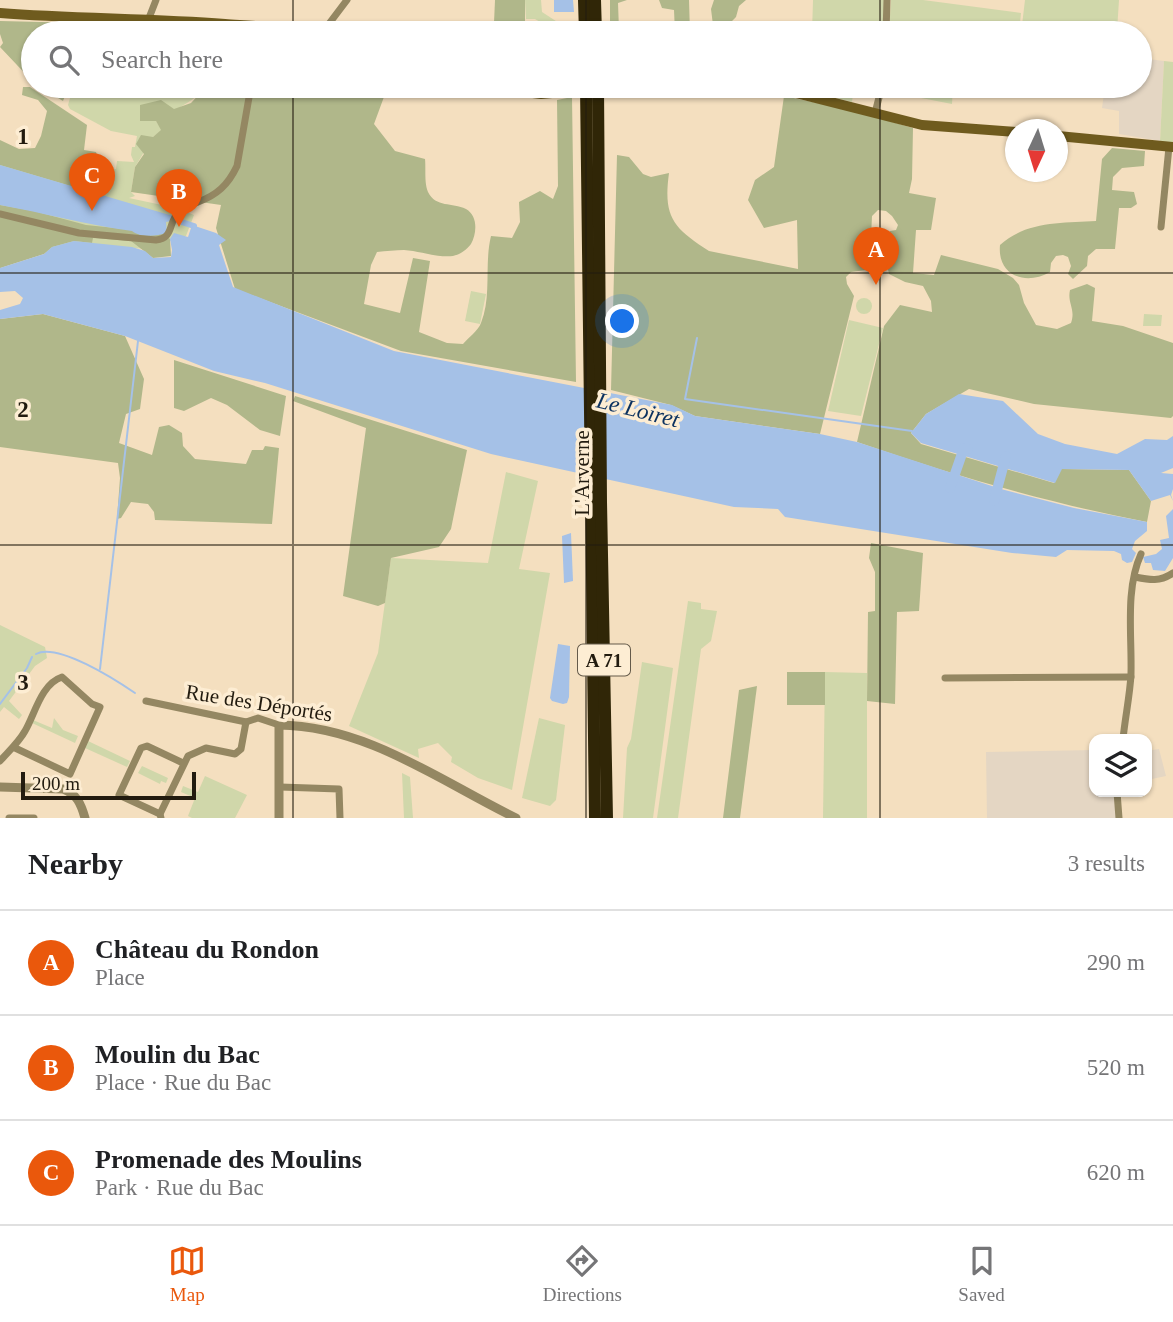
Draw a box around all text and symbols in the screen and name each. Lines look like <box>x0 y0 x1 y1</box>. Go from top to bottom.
search box <box>21 21 1152 98</box>
icon: search <box>45 41 83 79</box>
text: Search here <box>101 45 223 74</box>
north arrow <box>1005 119 1068 182</box>
text: 1 <box>17 124 29 149</box>
pin: C <box>69 153 115 211</box>
pin: B <box>156 169 202 227</box>
pin: A <box>853 227 899 285</box>
your location <box>605 304 639 338</box>
water label: Le Loiret <box>593 387 682 432</box>
text: 2 <box>17 397 29 422</box>
street label: L'Arverne <box>570 430 594 516</box>
road number: A 71 <box>578 645 630 676</box>
text: 3 <box>17 670 29 695</box>
street label: Rue des Déportés <box>184 680 334 726</box>
map controls <box>1089 734 1152 797</box>
button: layers <box>1089 734 1152 797</box>
scale bar <box>21 769 196 801</box>
text: 200 m <box>32 773 80 794</box>
text: Nearby <box>28 847 123 880</box>
text: 3 results <box>1068 851 1145 876</box>
text: Château du Rondon <box>95 935 319 964</box>
text: A <box>43 950 59 975</box>
text: 290 m <box>1087 950 1145 975</box>
text: Place <box>95 965 145 990</box>
text: Moulin du Bac <box>95 1040 260 1069</box>
text: B <box>43 1055 59 1080</box>
text: 520 m <box>1087 1055 1145 1080</box>
text: Place · Rue du Bac <box>95 1070 271 1095</box>
text: Promenade des Moulins <box>95 1145 362 1174</box>
text: C <box>43 1160 59 1185</box>
text: 620 m <box>1087 1160 1145 1185</box>
text: Park · Rue du Bac <box>95 1175 264 1200</box>
tab: Map <box>168 1242 206 1306</box>
tab: Directions <box>543 1242 622 1306</box>
tab: Saved <box>958 1242 1005 1306</box>

